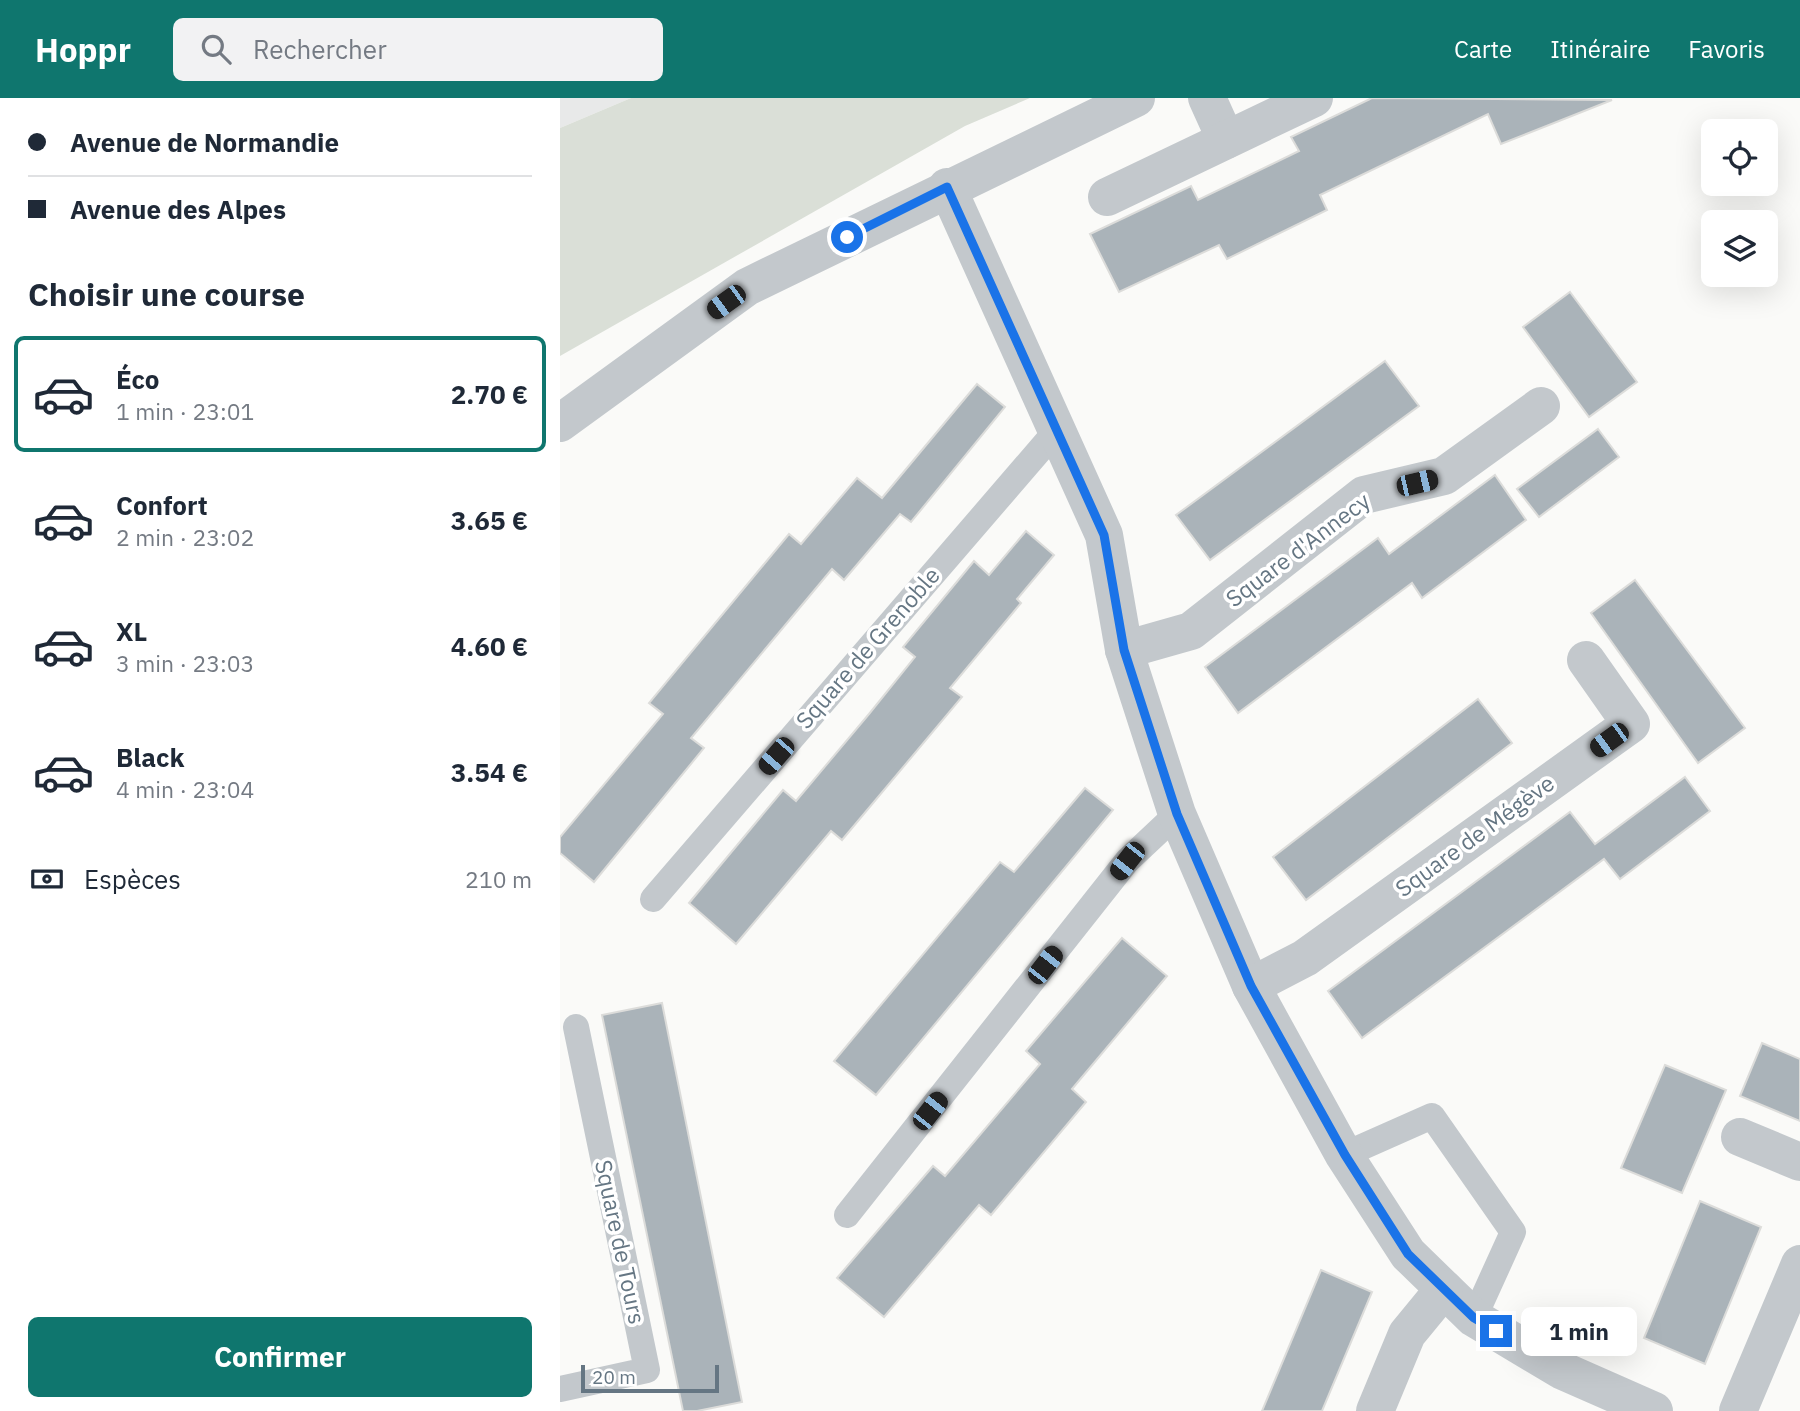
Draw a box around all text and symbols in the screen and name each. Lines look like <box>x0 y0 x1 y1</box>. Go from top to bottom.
search box <box>173 18 663 81</box>
text: Hoppr <box>35 28 131 71</box>
icon: search <box>197 30 235 68</box>
text: Rechercher <box>253 32 387 66</box>
text: Carte <box>1454 33 1512 65</box>
text: Itinéraire <box>1550 33 1650 65</box>
text: Favoris <box>1688 33 1765 65</box>
map controls <box>1701 119 1778 287</box>
button: locate <box>1701 119 1778 196</box>
text: Avenue de Normandie <box>70 125 339 159</box>
text: Avenue des Alpes <box>70 192 286 226</box>
button: layers <box>1701 210 1778 287</box>
route start <box>831 221 863 253</box>
text: Choisir une course <box>28 273 305 315</box>
car <box>703 281 750 323</box>
text: Éco <box>116 362 160 396</box>
icon: car <box>32 363 95 426</box>
text: 2.70 € <box>451 377 528 411</box>
text: 1 min · 23:01 <box>116 396 254 426</box>
car <box>1395 468 1440 498</box>
street label: Square d'Annecy <box>1219 485 1376 613</box>
text: Confort <box>116 488 208 522</box>
icon: car <box>32 489 95 552</box>
text: 3.65 € <box>451 503 528 537</box>
text: 2 min · 23:02 <box>116 522 254 552</box>
street label: Square de Grenoble <box>789 560 946 735</box>
text: XL <box>116 614 147 648</box>
icon: car <box>32 615 95 678</box>
text: 4.60 € <box>451 629 528 663</box>
text: 3 min · 23:03 <box>116 648 254 678</box>
car <box>1586 719 1633 761</box>
car <box>755 733 798 779</box>
text: Black <box>116 740 184 774</box>
icon: car <box>32 741 95 804</box>
text: 3.54 € <box>451 755 528 789</box>
street label: Square de Mégève <box>1389 767 1560 903</box>
text: 4 min · 23:04 <box>116 774 254 804</box>
car <box>1106 838 1149 884</box>
icon: cash <box>28 860 66 898</box>
text: Espèces <box>84 862 181 896</box>
text: 210 m <box>465 864 532 894</box>
car <box>1024 942 1067 988</box>
car <box>909 1088 952 1134</box>
street label: Square de Tours <box>589 1157 653 1327</box>
callout: 1 min <box>1520 1306 1636 1356</box>
route end <box>1480 1315 1512 1347</box>
text: 1 min <box>1549 1316 1609 1346</box>
button: Confirmer <box>28 1317 532 1397</box>
scale bar <box>581 1362 719 1394</box>
text: 20 m <box>592 1365 636 1389</box>

